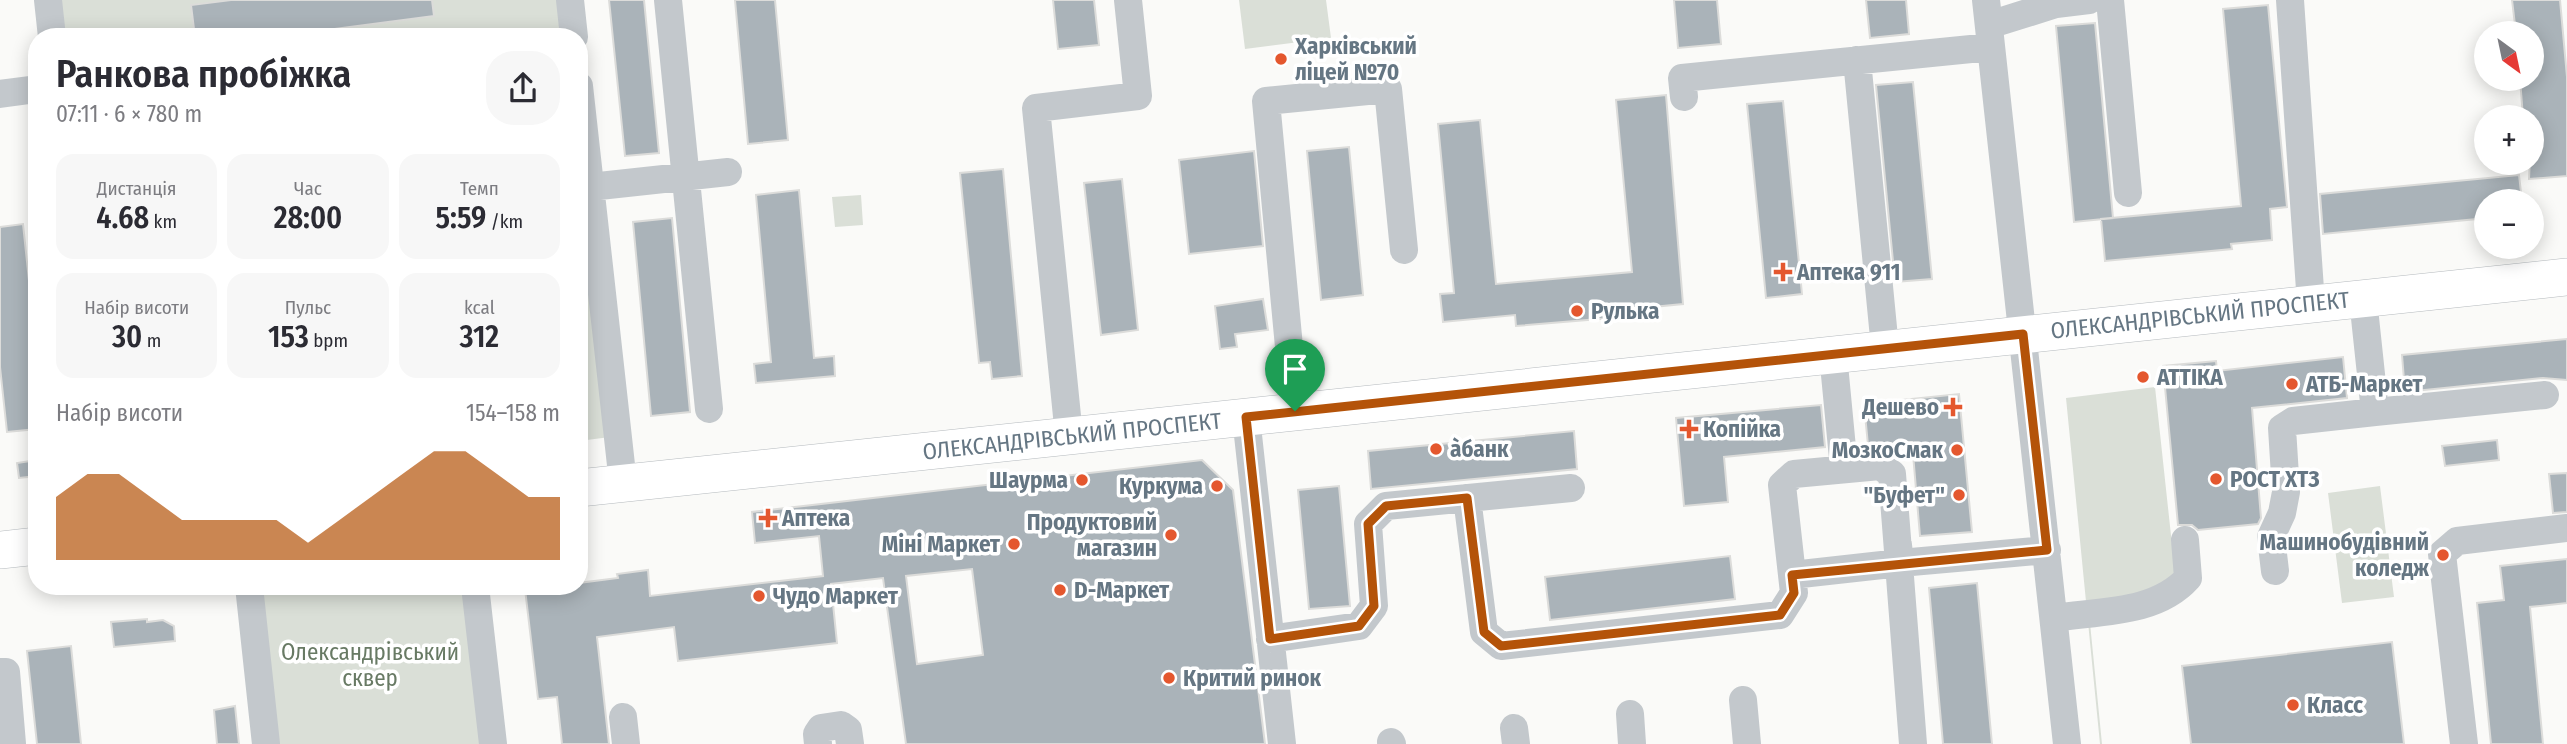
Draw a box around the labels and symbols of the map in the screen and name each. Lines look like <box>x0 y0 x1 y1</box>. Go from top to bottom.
north arrow <box>2474 21 2544 91</box>
place label: Харківський ліцей №70 <box>1294 32 1417 86</box>
marker: Харківський ліцей №70 <box>1273 51 1289 67</box>
place label: Аптека 911 <box>1796 258 1901 286</box>
marker: Аптека 911 <box>1775 264 1791 280</box>
street label: ОЛЕКСАНДРІВСЬКИЙ ПРОСПЕКТ <box>2049 285 2351 345</box>
place label: Рулька <box>1591 297 1659 325</box>
marker: Рулька <box>1569 303 1585 319</box>
pin <box>1265 339 1325 411</box>
place label: АТТІКА <box>2156 363 2223 391</box>
marker: АТТІКА <box>2135 369 2151 385</box>
place label: АТБ-Маркет <box>2305 370 2424 398</box>
marker: АТБ-Маркет <box>2284 376 2300 392</box>
place label: Дешево <box>1861 393 1939 421</box>
marker: Дешево <box>1945 399 1961 415</box>
street label: ОЛЕКСАНДРІВСЬКИЙ ПРОСПЕКТ <box>921 406 1223 466</box>
place label: Копійка <box>1703 415 1781 443</box>
marker: Копійка <box>1681 421 1697 437</box>
place label: а̀банк <box>1450 435 1509 463</box>
place label: МозкоСмак <box>1832 436 1943 464</box>
marker: а̀банк <box>1428 441 1444 457</box>
marker: МозкоСмак <box>1949 442 1965 458</box>
place label: РОСТ ХТЗ <box>2230 465 2320 493</box>
place label: Шаурма <box>989 466 1068 494</box>
marker: РОСТ ХТЗ <box>2208 471 2224 487</box>
marker: Шаурма <box>1074 472 1090 488</box>
place label: Куркума <box>1119 472 1203 500</box>
marker: Куркума <box>1209 478 1225 494</box>
place label: "Буфет" <box>1864 481 1945 509</box>
marker: "Буфет" <box>1951 487 1967 503</box>
place label: Аптека <box>781 504 850 532</box>
place label: Продуктовий магазин <box>1027 508 1157 562</box>
marker: Аптека <box>760 510 776 526</box>
marker: Продуктовий магазин <box>1163 527 1179 543</box>
place label: Машинобудівний коледж <box>2259 528 2429 582</box>
place label: Міні Маркет <box>882 530 1001 558</box>
marker: Міні Маркет <box>1006 536 1022 552</box>
marker: Машинобудівний коледж <box>2435 547 2451 563</box>
place label: D-Mаркет <box>1074 576 1170 604</box>
place label: Чудо Маркет <box>773 582 899 610</box>
marker: D-Mаркет <box>1052 582 1068 598</box>
marker: Чудо Маркет <box>751 588 767 604</box>
park label: Олександрівський сквер <box>281 638 459 692</box>
place label: Критий ринок <box>1183 664 1322 692</box>
marker: Критий ринок <box>1161 670 1177 686</box>
place label: Класс <box>2307 691 2363 719</box>
marker: Класс <box>2285 697 2301 713</box>

